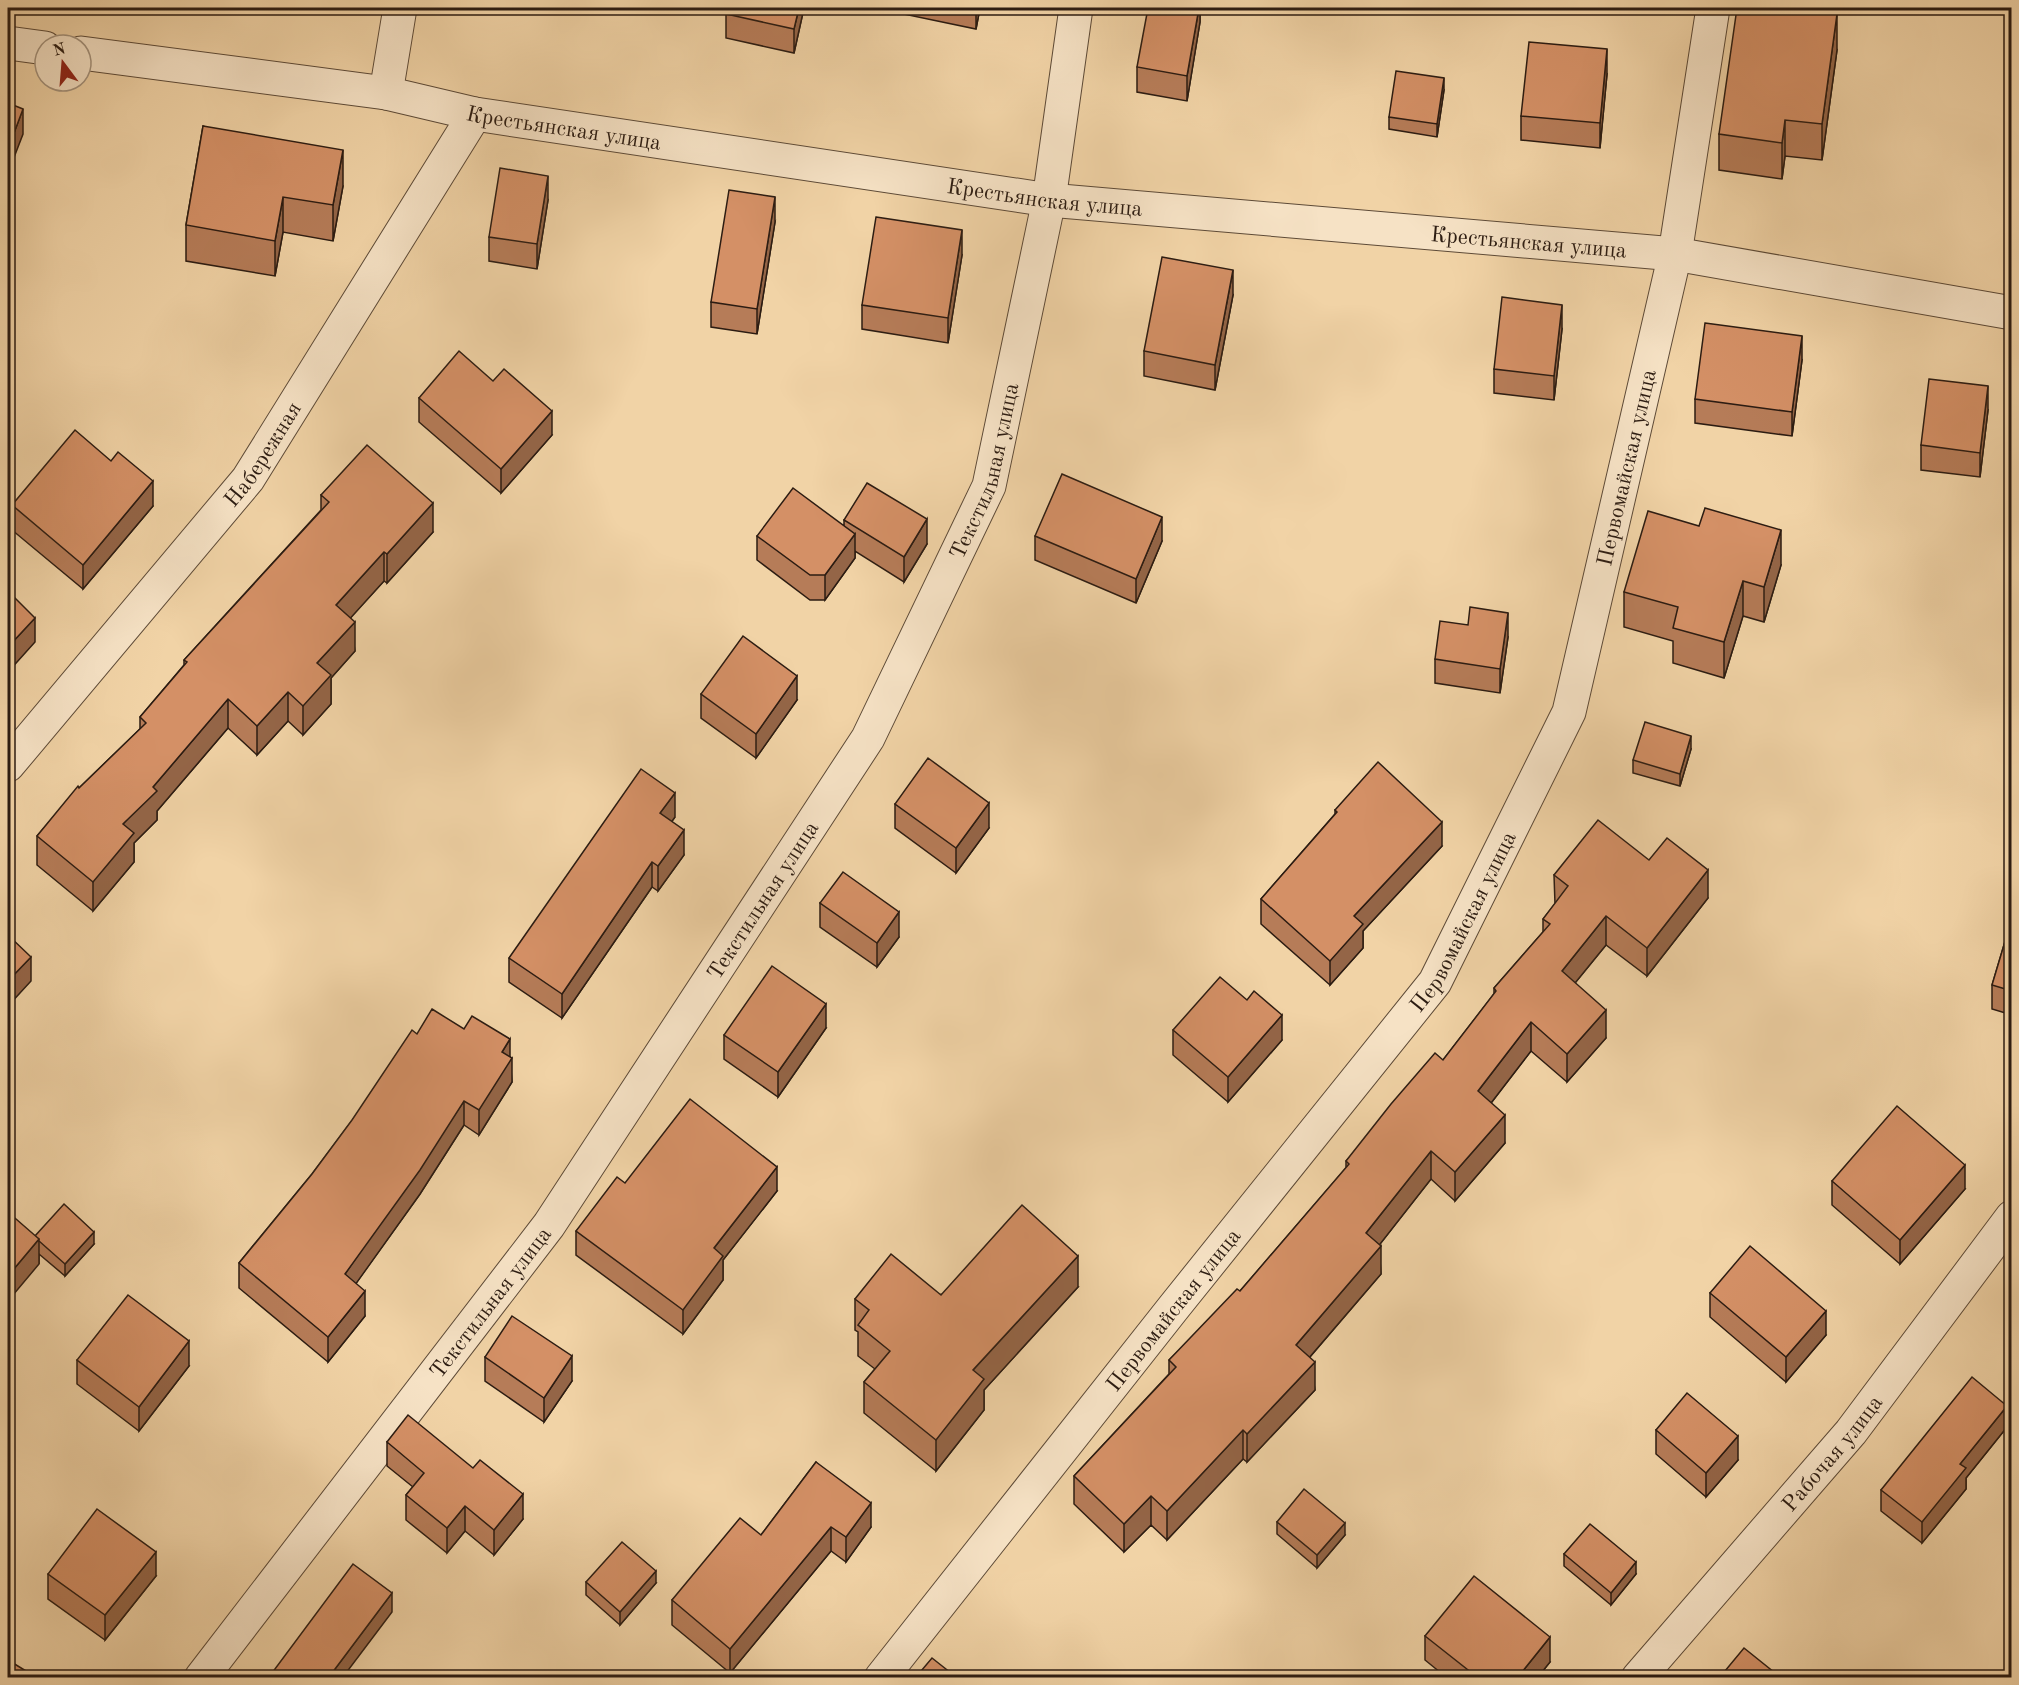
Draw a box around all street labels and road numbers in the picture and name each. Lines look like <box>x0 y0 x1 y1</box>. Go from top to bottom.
street label: Крестьянская улица <box>464 103 663 155</box>
street label: Крестьянская улица <box>945 176 1143 221</box>
street label: Крестьянская улица <box>1430 224 1628 263</box>
street label: Первомайская улица <box>1594 367 1661 568</box>
street label: Текстильная улица <box>947 381 1023 563</box>
street label: Набережная <box>221 399 306 512</box>
street label: Текстильная улица <box>704 818 823 984</box>
street label: Первомайская улица <box>1407 828 1521 1017</box>
street label: Текстильная улица <box>426 1223 556 1383</box>
street label: Первомайская улица <box>1103 1225 1245 1396</box>
street label: Рабочая улица <box>1779 1392 1887 1516</box>

